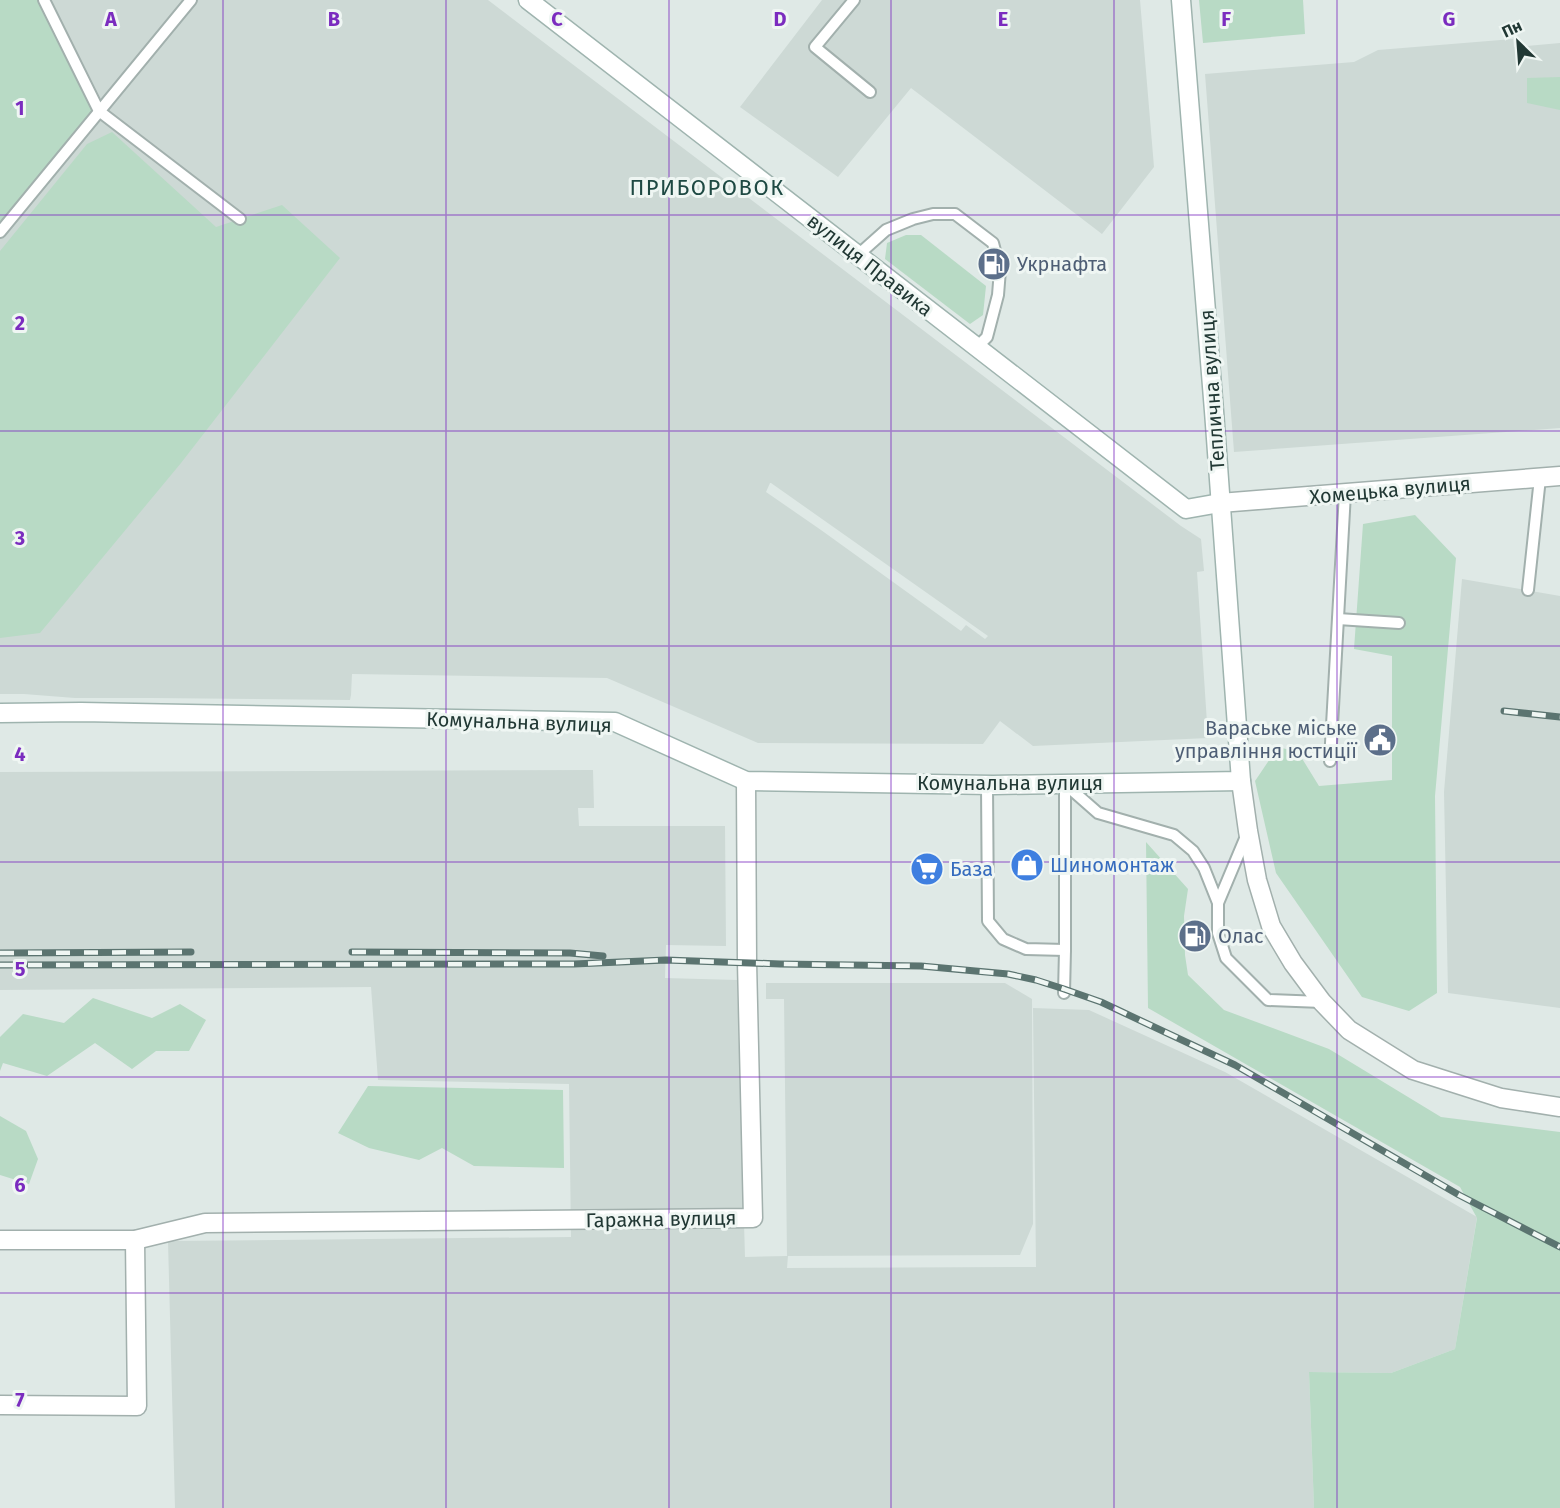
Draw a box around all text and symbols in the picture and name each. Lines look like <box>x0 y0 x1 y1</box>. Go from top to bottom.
text: A <box>104 7 118 31</box>
text: B <box>328 7 340 31</box>
text: C <box>551 7 563 31</box>
text: D <box>773 7 787 31</box>
text: E <box>998 7 1008 31</box>
text: F <box>1221 7 1231 31</box>
text: G <box>1443 7 1455 31</box>
north arrow <box>1488 12 1548 72</box>
text: Пн <box>1499 16 1525 42</box>
text: 1 <box>15 96 25 120</box>
district label: ПРИБОРОВОК <box>629 174 785 201</box>
street label: вулиця Правика <box>803 209 937 321</box>
fuel station icon: Укрнафта <box>976 246 1012 282</box>
place label: Укрнафта <box>1017 252 1107 276</box>
street label: Теплична вулиця <box>1194 309 1230 471</box>
text: 2 <box>15 311 25 335</box>
street label: Хомецька вулиця <box>1308 471 1472 509</box>
text: 3 <box>14 526 25 550</box>
street label: Комунальна вулиця <box>426 707 612 737</box>
place label: Вараське міське управління юстиції <box>1175 716 1358 763</box>
public building icon: Вараське міське управління юстиції <box>1362 722 1398 758</box>
text: 4 <box>14 742 26 766</box>
street label: Комунальна вулиця <box>917 771 1103 795</box>
shop icon: Шиномонтаж <box>1009 847 1045 883</box>
supermarket icon: База <box>909 851 945 887</box>
place label: Шиномонтаж <box>1050 853 1174 877</box>
place label: База <box>950 857 993 881</box>
fuel station icon: Олас <box>1177 918 1213 954</box>
place label: Олас <box>1218 924 1264 948</box>
text: 5 <box>15 957 26 981</box>
text: 6 <box>14 1173 26 1197</box>
street label: Гаражна вулиця <box>585 1206 737 1232</box>
text: 7 <box>15 1388 25 1412</box>

